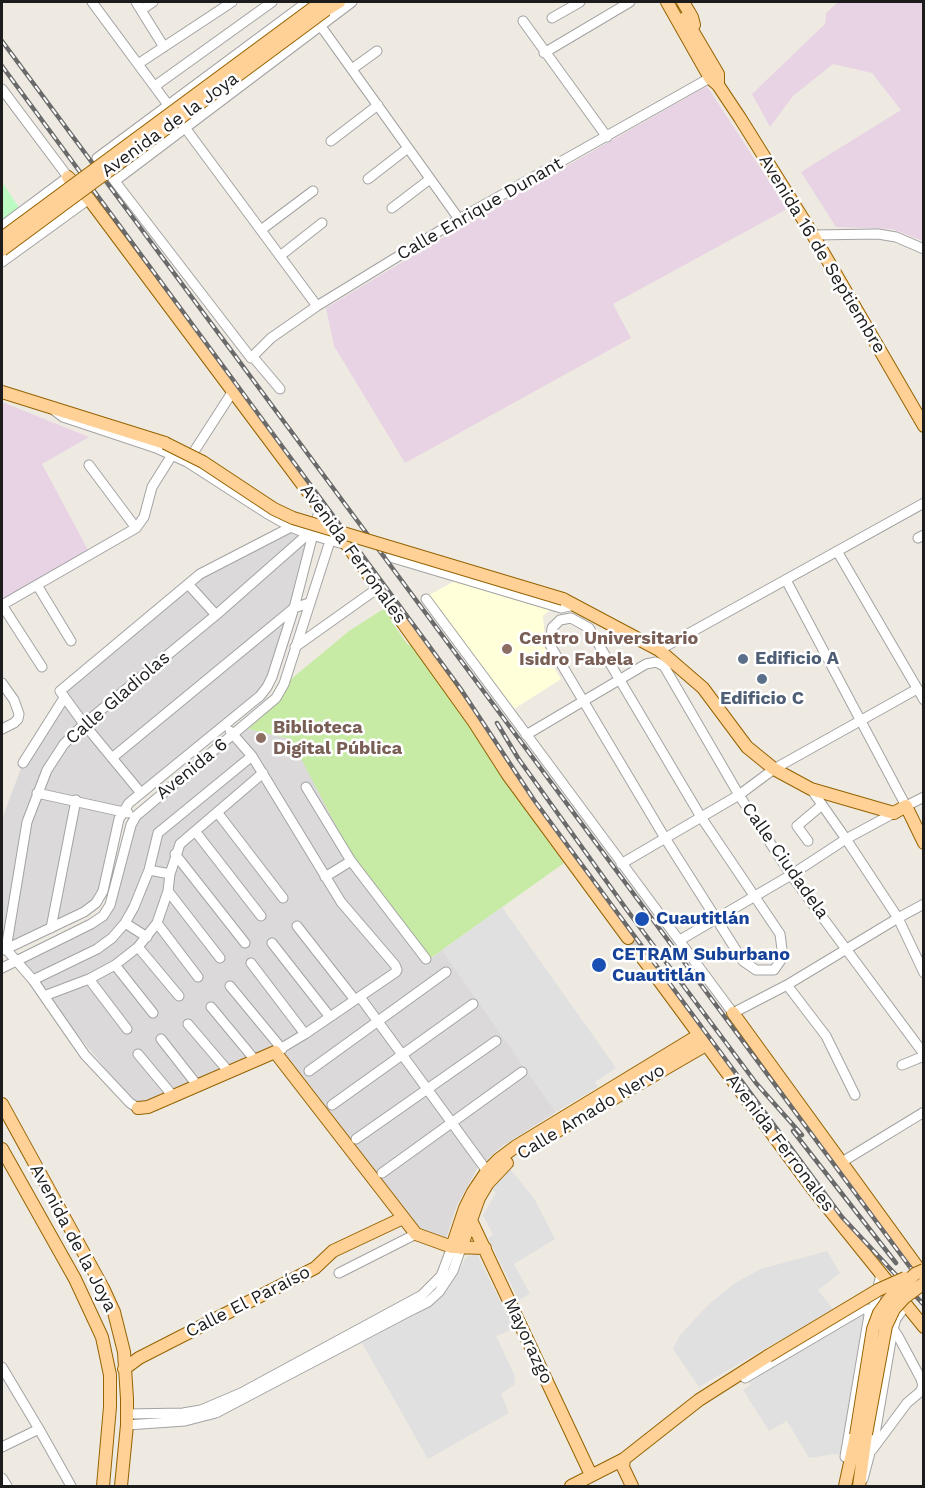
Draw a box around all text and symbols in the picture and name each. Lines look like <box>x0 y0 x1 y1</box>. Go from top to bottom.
street label: Avenida de la Joya <box>97 68 243 182</box>
street label: Avenida 16 de Septiembre <box>754 151 890 357</box>
street label: Calle Enrique Dunant <box>393 153 567 265</box>
street label: Avenida Ferronales <box>295 480 411 628</box>
place label: Centro Universitario Isidro Fabela <box>519 628 698 670</box>
marker: Centro Universitario Isidro Fabela <box>500 642 514 656</box>
street label: Calle Gladiolas <box>62 647 174 749</box>
place label: Edificio A <box>755 648 839 670</box>
marker: Edificio A <box>736 652 750 666</box>
marker: Edificio C <box>755 672 769 686</box>
place label: Edificio C <box>720 688 804 710</box>
place label: Biblioteca Digital Pública <box>273 717 402 760</box>
marker: Biblioteca Digital Pública <box>254 731 268 745</box>
street label: Avenida 6 <box>152 734 232 804</box>
street label: Calle Ciudadela <box>737 799 833 923</box>
place label: Cuautitlán <box>656 908 750 930</box>
marker: Cuautitlán <box>633 910 651 928</box>
place label: CETRAM Suburbano Cuautitlán <box>612 944 790 986</box>
marker: CETRAM Suburbano Cuautitlán <box>590 956 608 974</box>
street label: Calle Amado Nervo <box>513 1059 669 1165</box>
street label: Avenida Ferronales <box>721 1070 839 1216</box>
street label: Avenida de la Joya <box>25 1161 121 1315</box>
street label: Calle El Paraíso <box>182 1261 314 1343</box>
street label: Mayorazgo <box>499 1295 557 1387</box>

